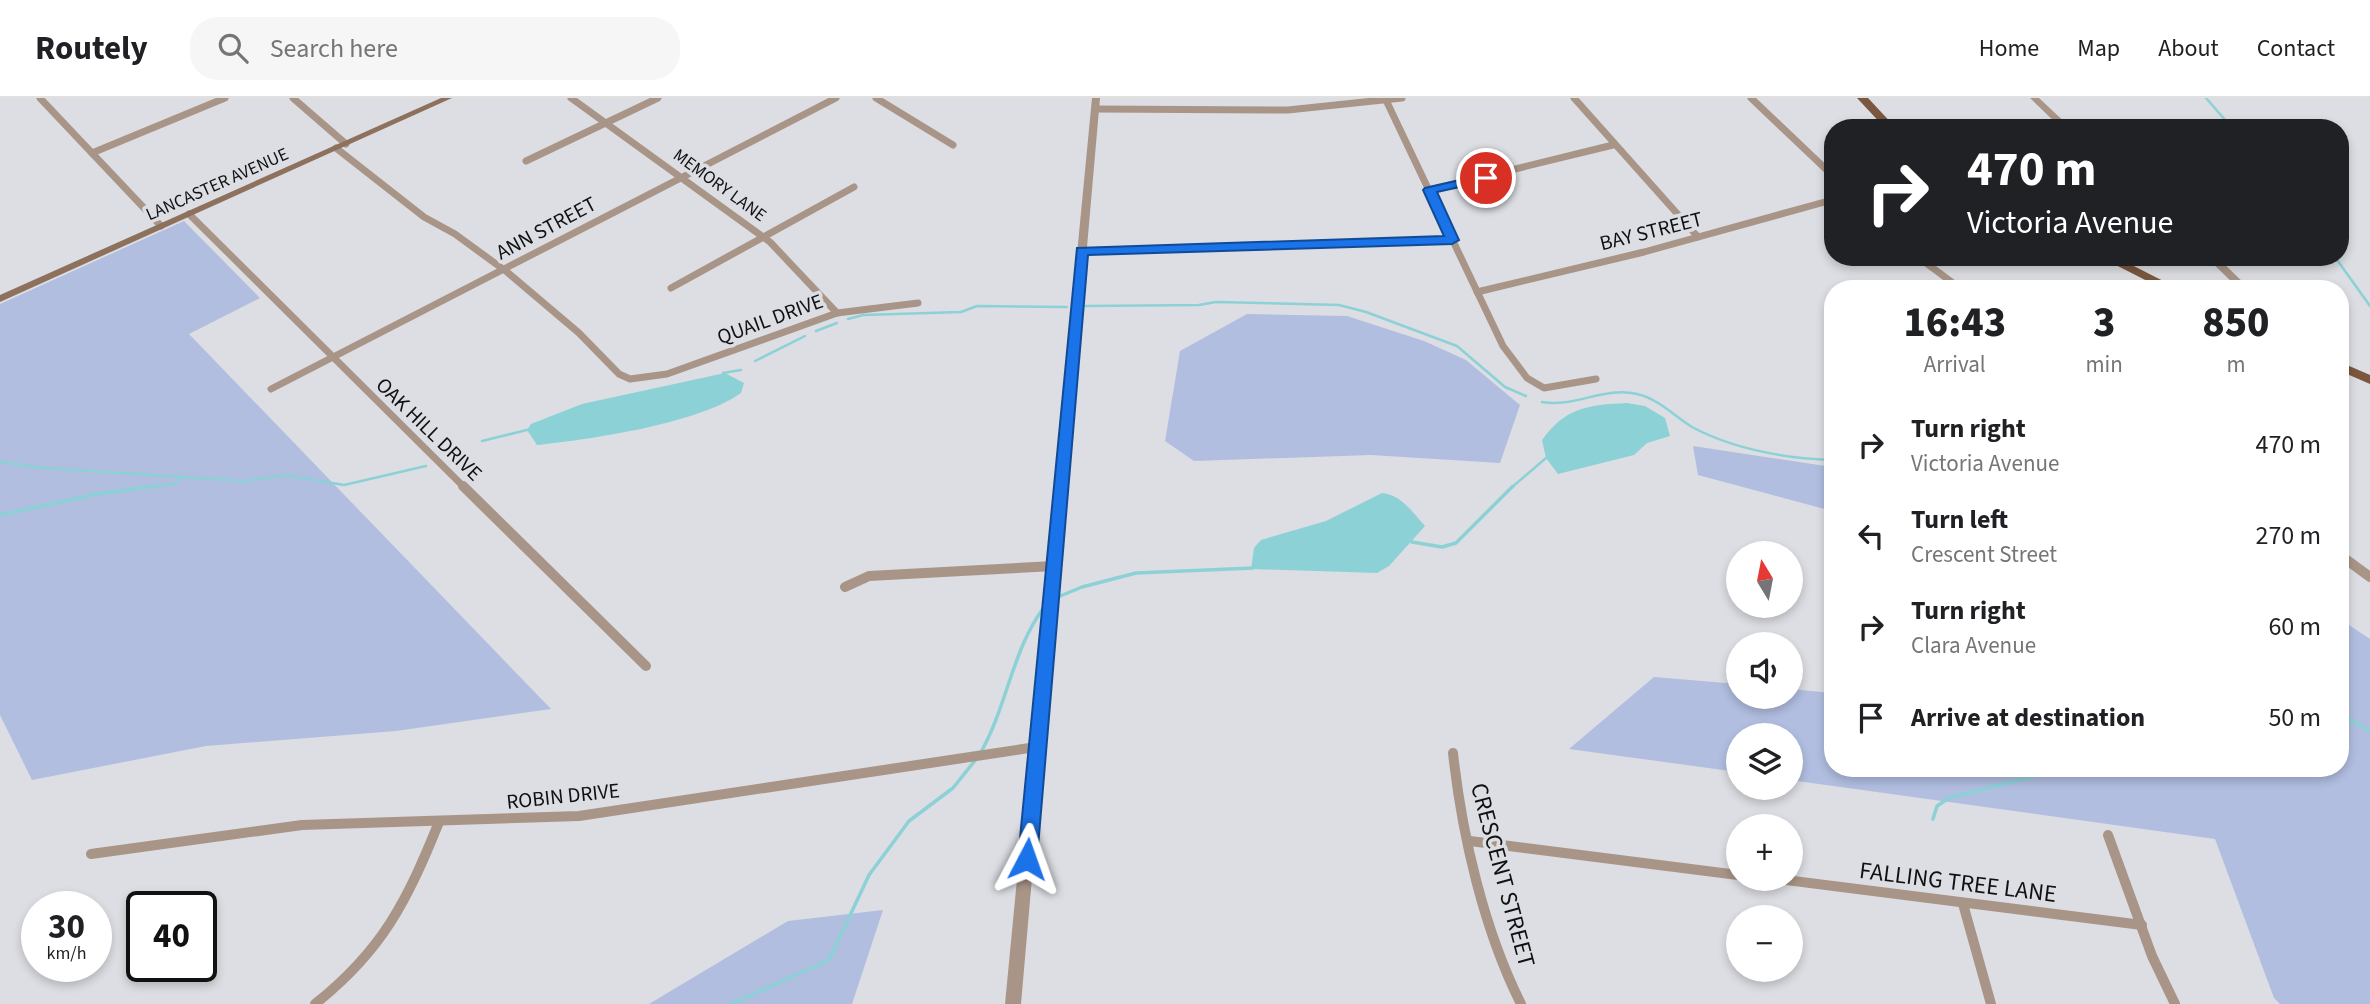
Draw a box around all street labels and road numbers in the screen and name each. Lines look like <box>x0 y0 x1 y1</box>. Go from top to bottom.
street label: LANCASTER AVENUE <box>142 142 292 227</box>
street label: MEMORY LANE <box>668 143 771 228</box>
street label: ANN STREET <box>490 189 602 267</box>
street label: BAY STREET <box>1596 204 1706 258</box>
street label: QUAIL DRIVE <box>713 286 827 352</box>
street label: OAK HILL DRIVE <box>369 370 489 488</box>
street label: ROBIN DRIVE <box>505 775 621 817</box>
street label: CRESCENT STREET <box>1461 779 1544 971</box>
street label: FALLING TREE LANE <box>1857 853 2058 912</box>

